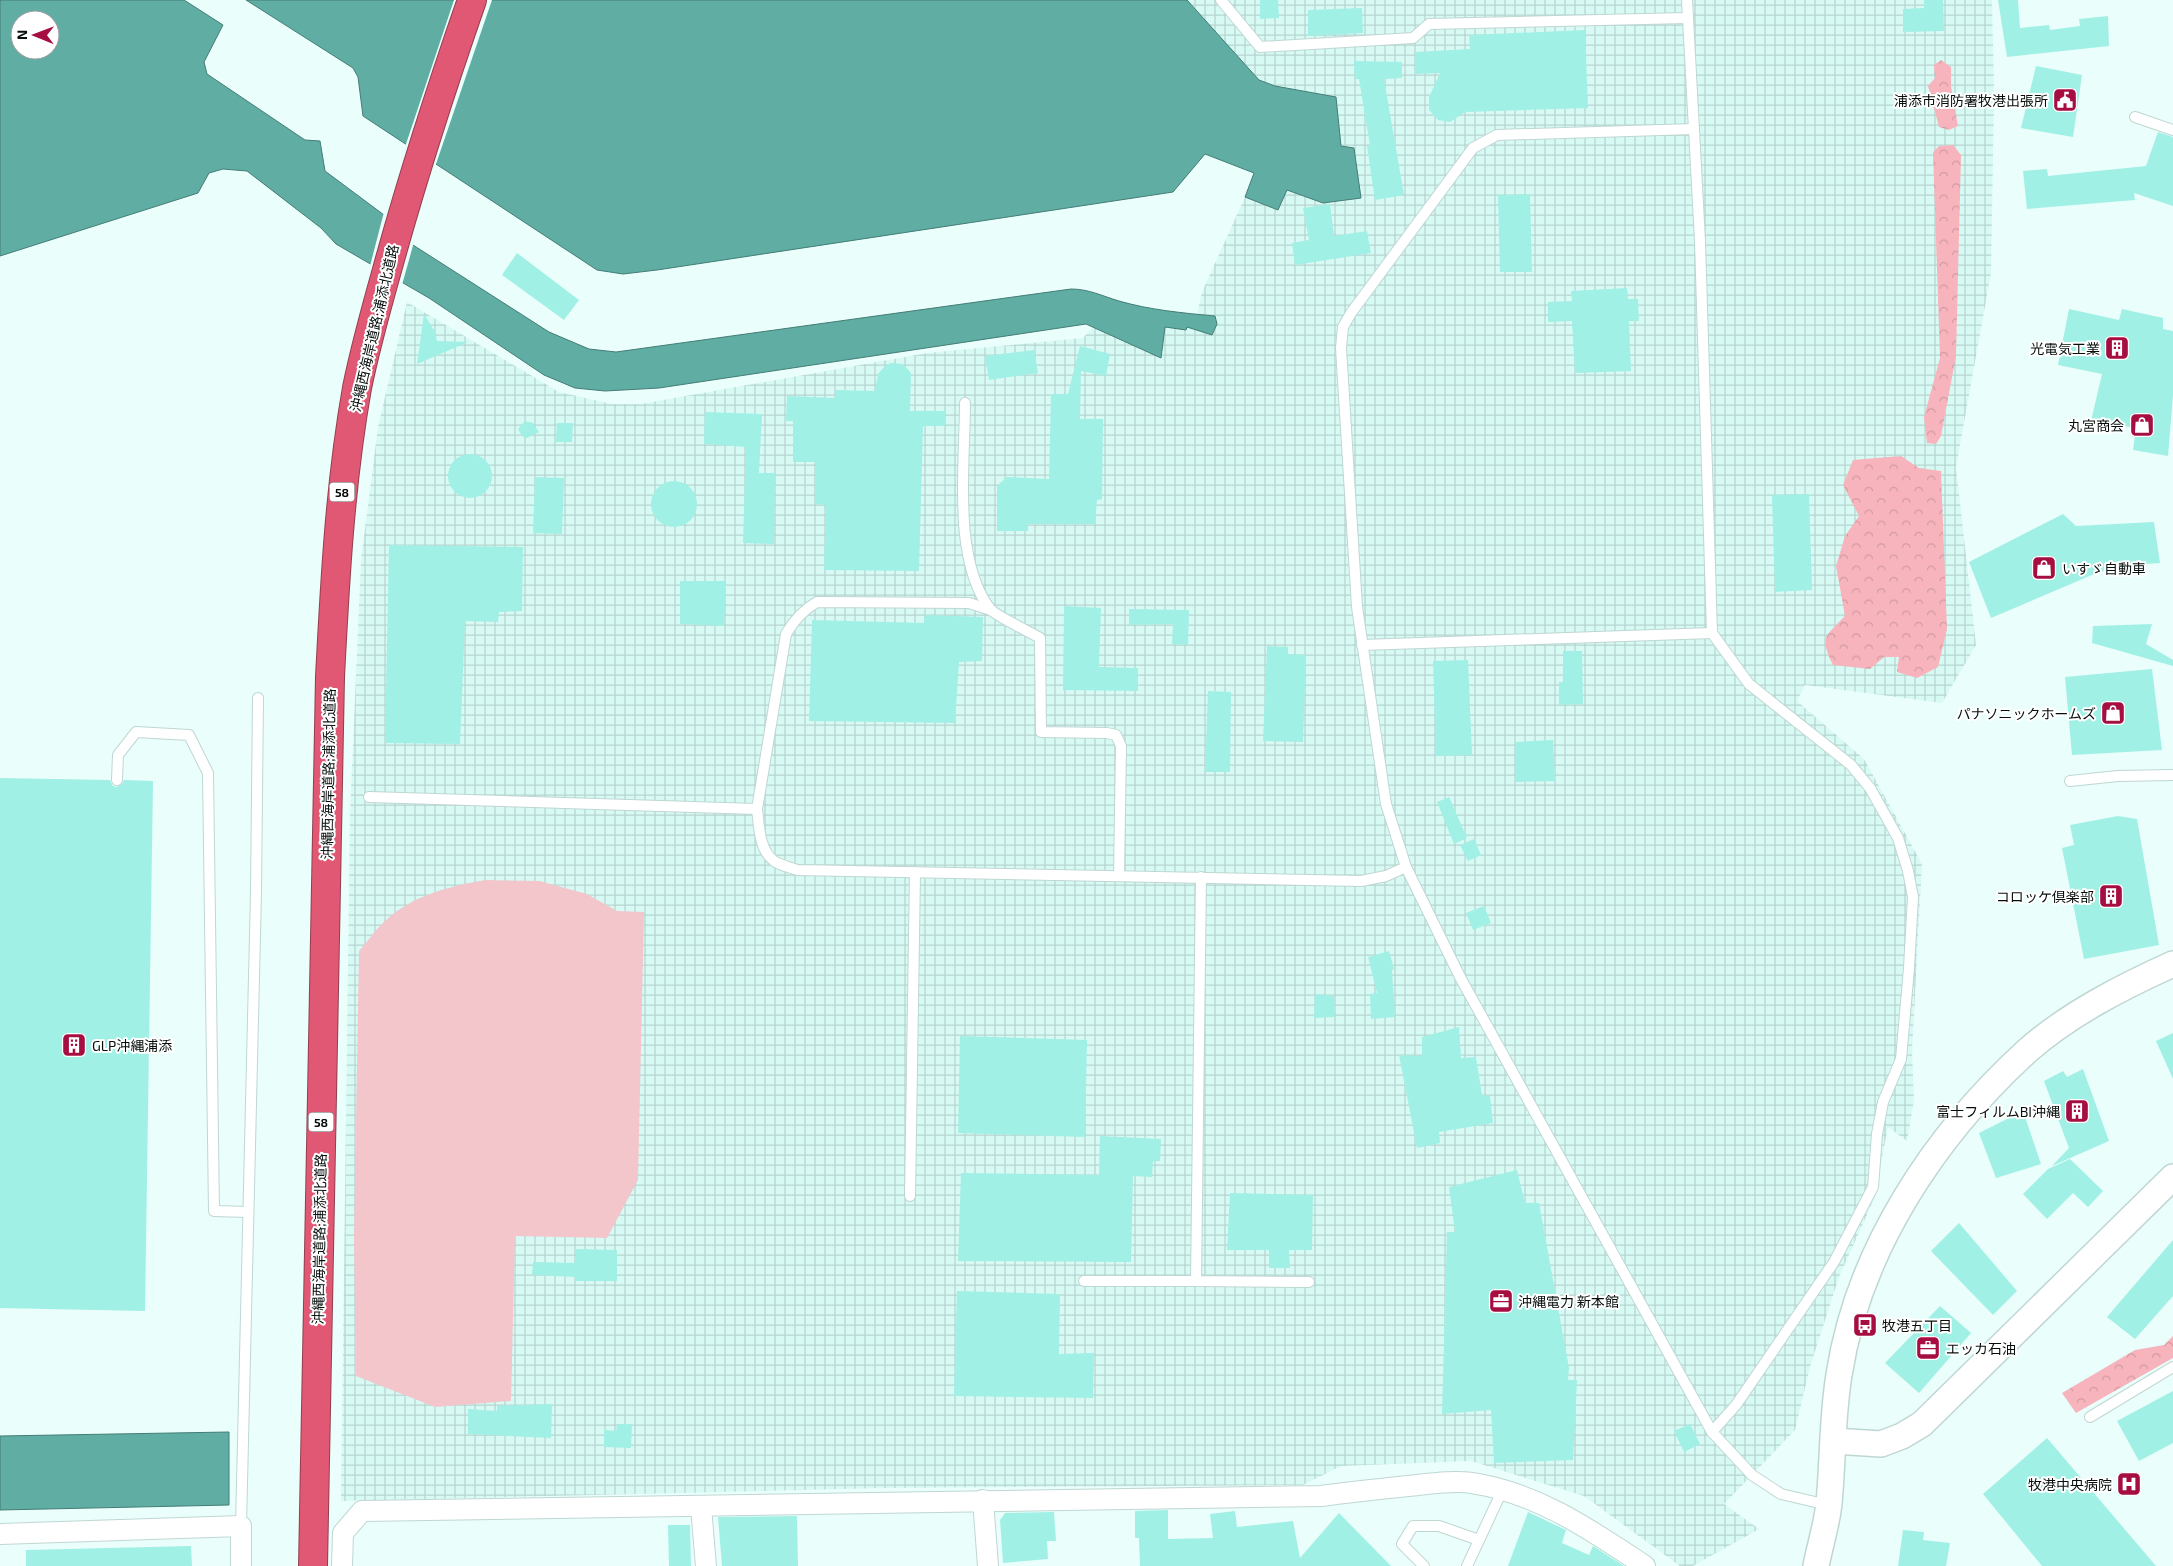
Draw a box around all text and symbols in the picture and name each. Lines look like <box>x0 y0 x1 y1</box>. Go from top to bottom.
north arrow <box>10 10 60 60</box>
text: N <box>13 30 30 40</box>
public building icon: 浦添市消防署牧港出張所 <box>2052 87 2078 113</box>
place label: 浦添市消防署牧港出張所 <box>1894 92 2048 109</box>
street label: 沖縄西海岸道路;浦添北道路 <box>346 243 402 413</box>
building icon: 光電気工業 <box>2104 335 2130 361</box>
place label: 光電気工業 <box>2030 340 2100 357</box>
shop icon: 丸宮商会 <box>2129 412 2155 438</box>
place label: 丸宮商会 <box>2068 417 2124 434</box>
road number: 58 <box>330 482 354 502</box>
shop icon: いすゞ自動車 <box>2031 555 2057 581</box>
place label: いすゞ自動車 <box>2062 560 2146 577</box>
street label: 沖縄西海岸道路;浦添北道路 <box>318 688 338 860</box>
shop icon: パナソニックホームズ <box>2100 700 2126 726</box>
place label: パナソニックホームズ <box>1956 705 2096 722</box>
building icon: コロッケ倶楽部 <box>2098 883 2124 909</box>
place label: コロッケ倶楽部 <box>1996 888 2094 905</box>
building icon: GLP沖縄浦添 <box>61 1032 87 1058</box>
place label: GLP沖縄浦添 <box>92 1037 172 1054</box>
building icon: 富士フィルムBI沖縄 <box>2064 1098 2090 1124</box>
place label: 富士フィルムBI沖縄 <box>1936 1103 2060 1120</box>
road number: 58 <box>308 1112 334 1132</box>
street label: 沖縄西海岸道路;浦添北道路 <box>309 1153 329 1325</box>
office icon: 沖縄電力 新本館 <box>1488 1288 1514 1314</box>
place label: 沖縄電力 新本館 <box>1518 1293 1619 1310</box>
bus stop icon: 牧港五丁目 <box>1852 1312 1878 1338</box>
place label: 牧港五丁目 <box>1882 1317 1952 1334</box>
office icon: エッカ石油 <box>1915 1335 1941 1361</box>
place label: エッカ石油 <box>1946 1340 2016 1357</box>
hospital icon: 牧港中央病院 <box>2116 1471 2142 1497</box>
place label: 牧港中央病院 <box>2028 1476 2112 1493</box>

